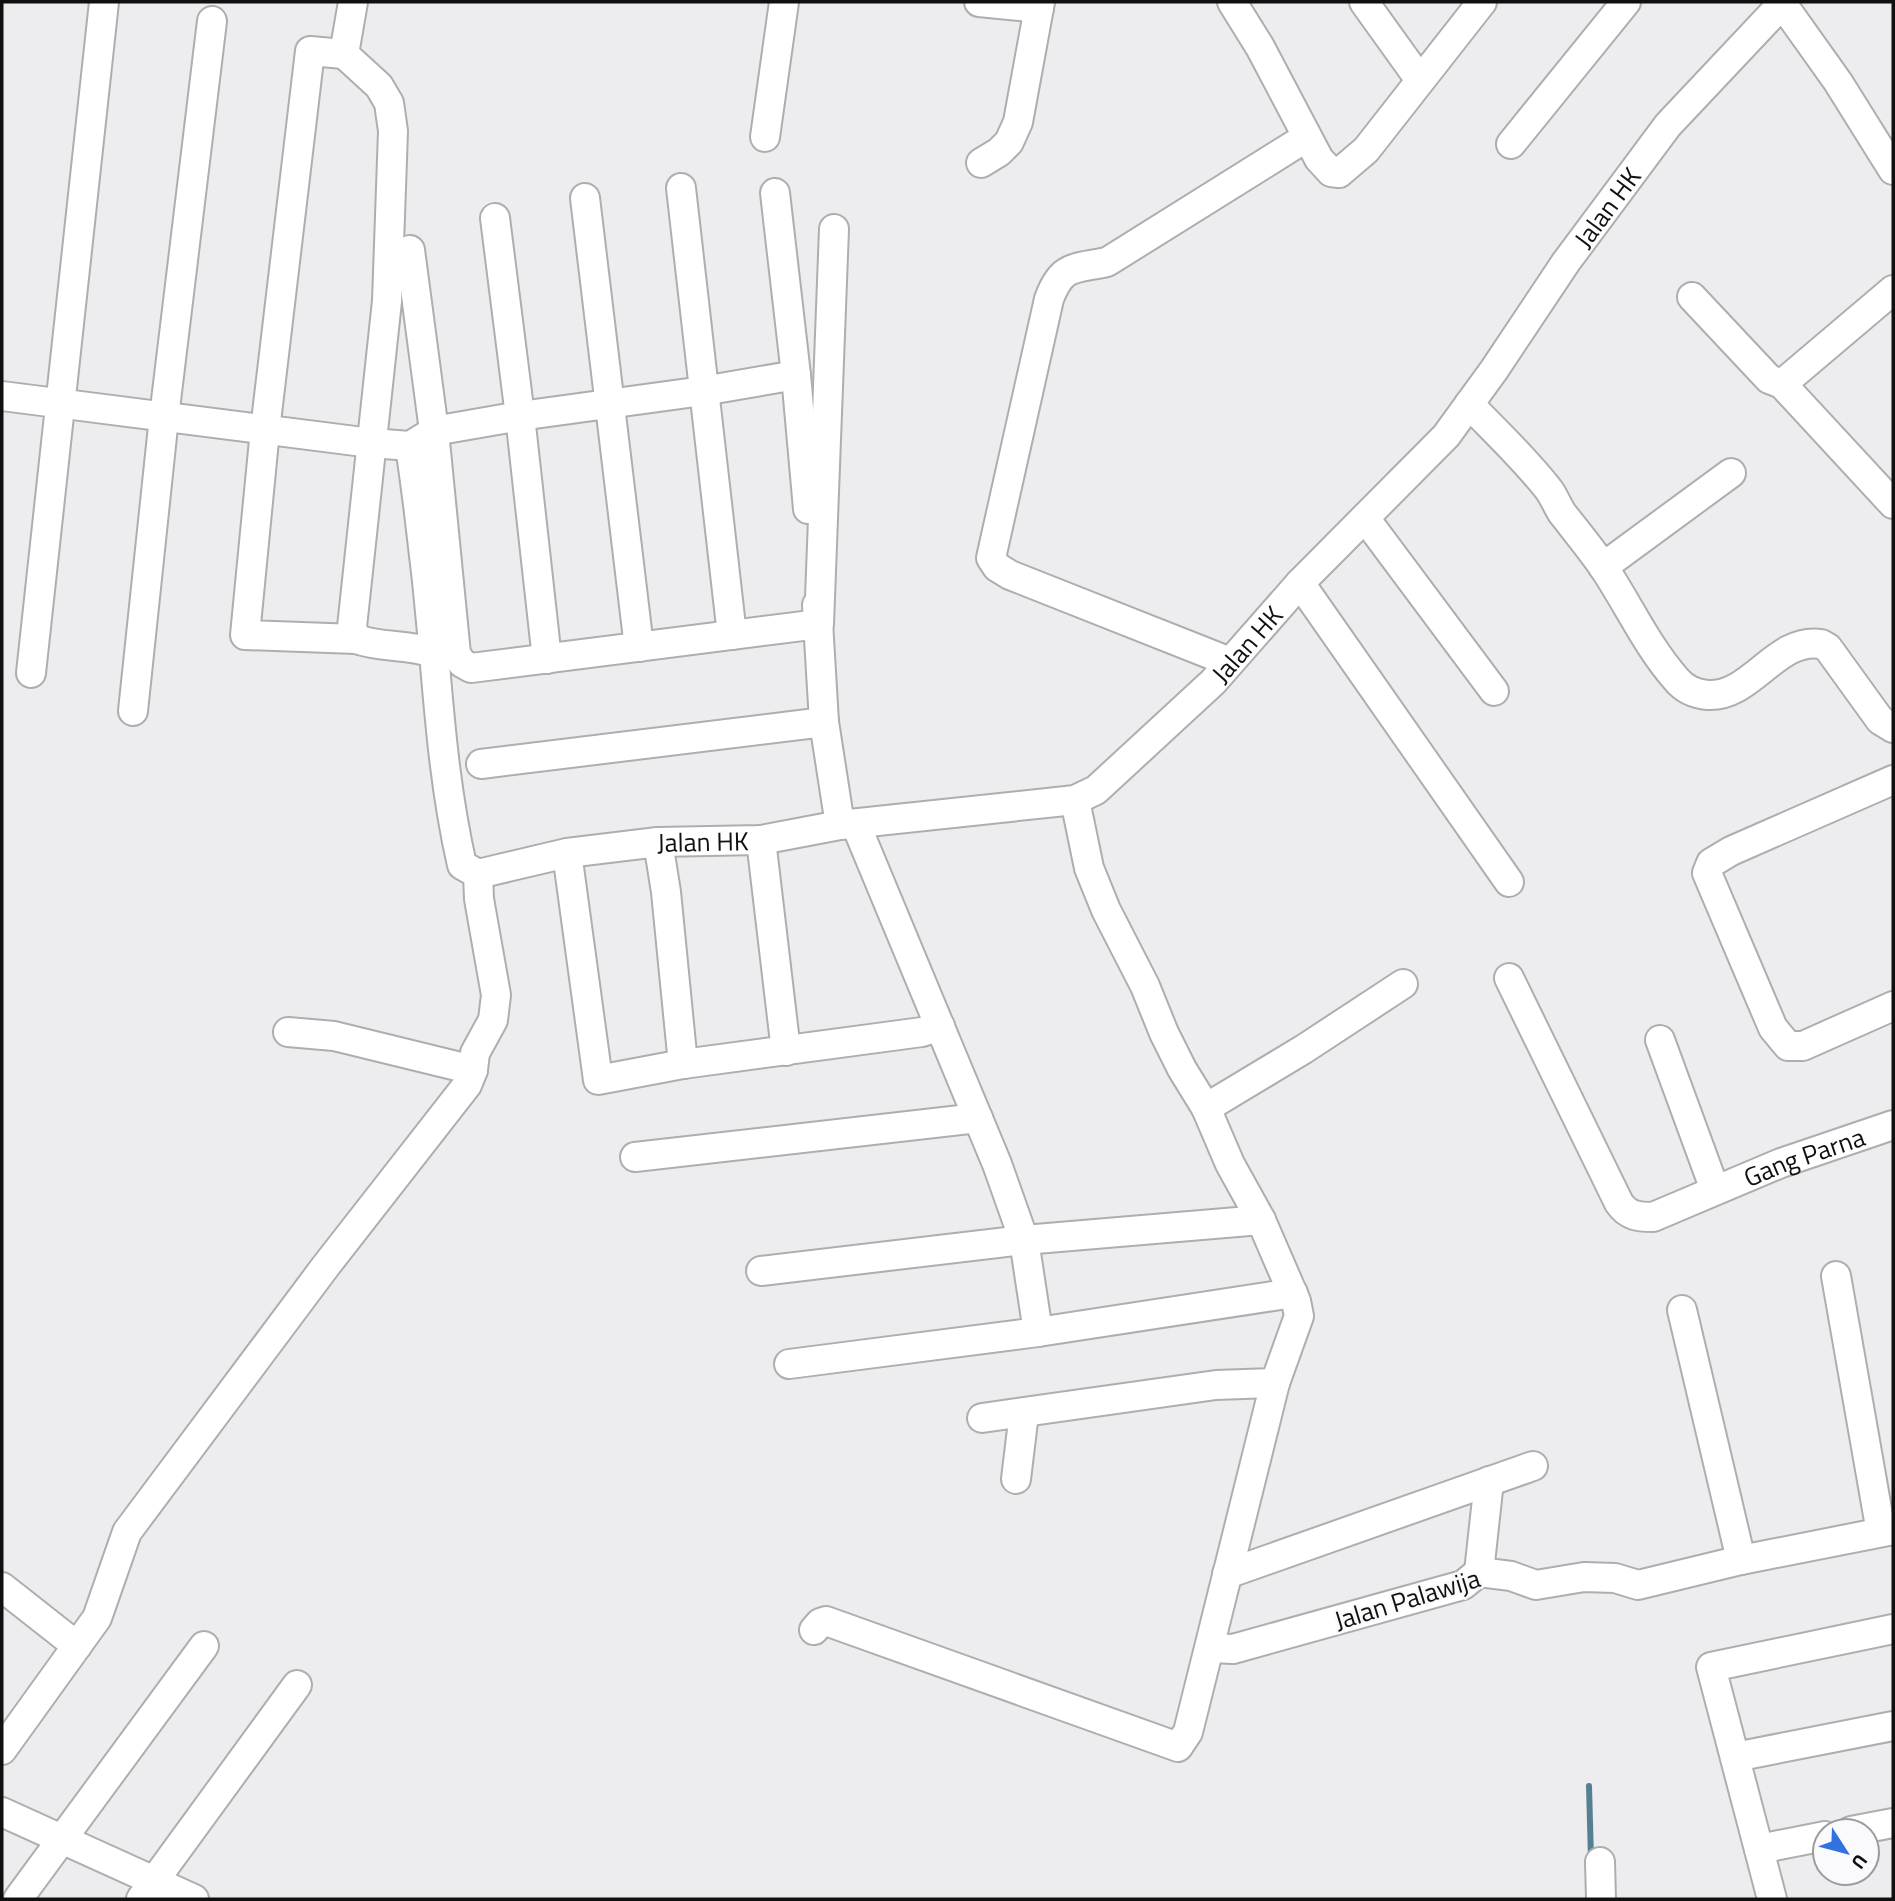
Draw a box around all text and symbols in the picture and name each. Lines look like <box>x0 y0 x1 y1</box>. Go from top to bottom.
street label: Jalan HK <box>1564 159 1650 256</box>
street label: Jalan HK <box>1202 597 1291 691</box>
street label: Jalan HK <box>657 821 749 862</box>
street label: Gang Parna <box>1737 1117 1870 1196</box>
street label: Jalan Palawija <box>1329 1558 1485 1640</box>
north arrow <box>1811 1817 1881 1887</box>
text: U <box>1845 1849 1876 1876</box>

